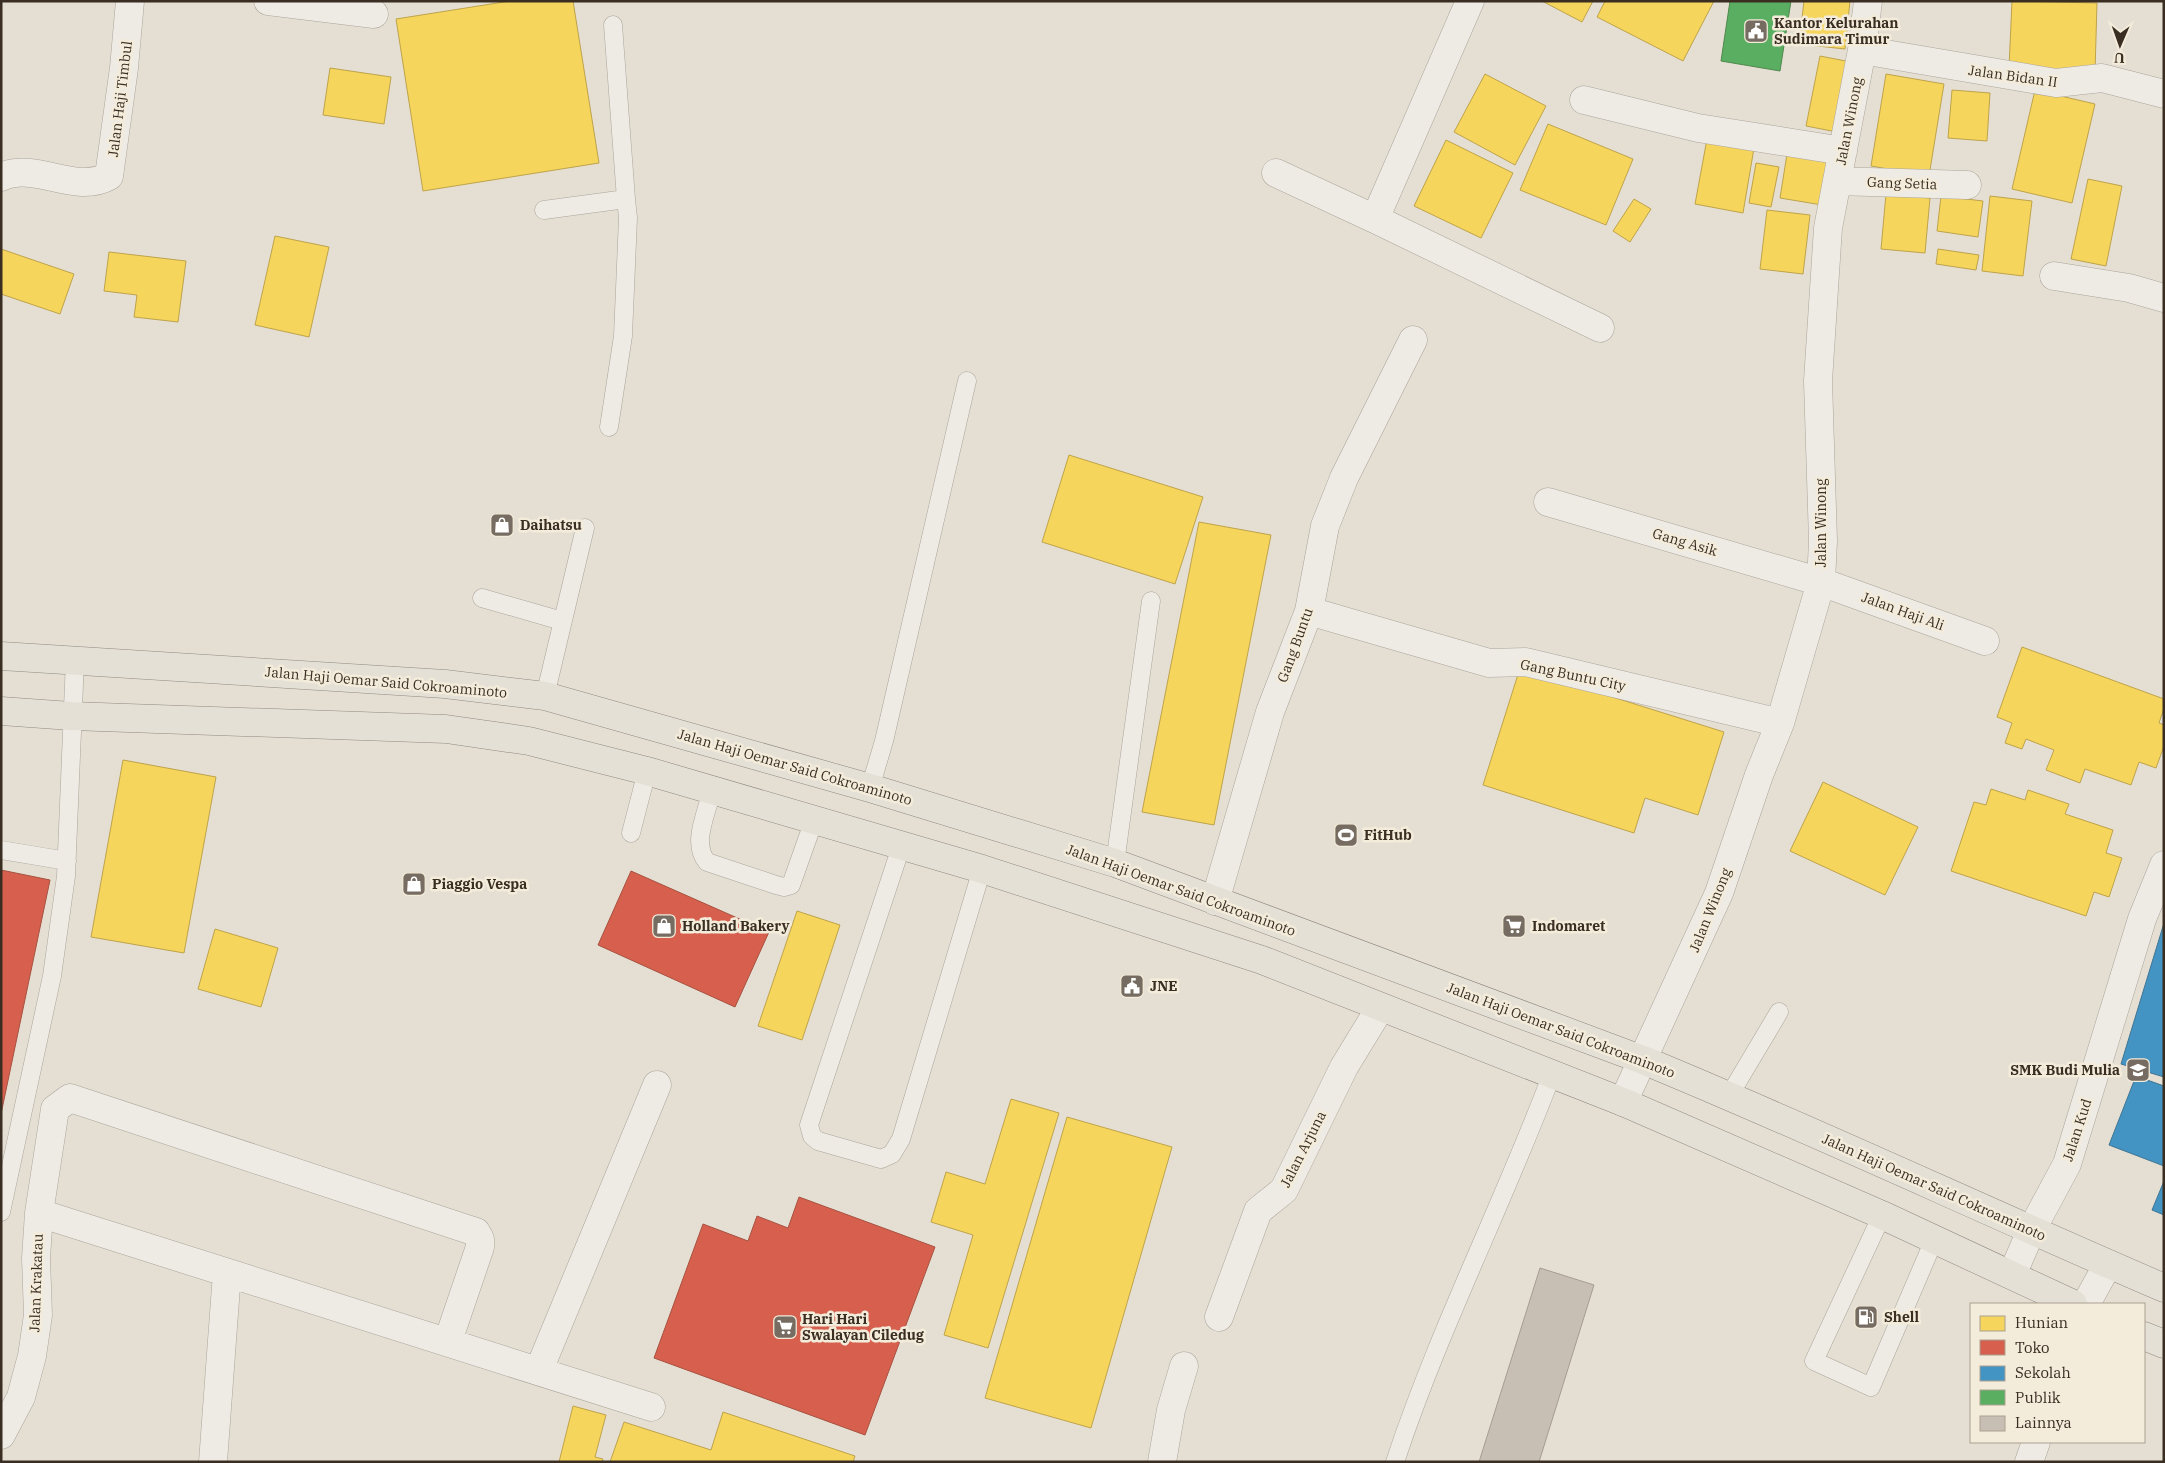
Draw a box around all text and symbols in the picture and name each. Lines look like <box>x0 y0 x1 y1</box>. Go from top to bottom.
place label: Kantor Kelurahan Sudimara Timur <box>1774 14 1899 48</box>
public building icon: Kantor Kelurahan Sudimara Timur <box>1743 18 1769 44</box>
north arrow <box>2095 20 2145 70</box>
street label: Jalan Haji Timbul <box>104 40 136 158</box>
text: U <box>2114 49 2125 67</box>
street label: Jalan Bidan II <box>1967 61 2059 91</box>
street label: Jalan Winong <box>1832 75 1866 166</box>
street label: Gang Setia <box>1866 173 1938 193</box>
street label: Jalan Winong <box>1812 478 1830 568</box>
shop icon: Daihatsu <box>489 512 515 538</box>
place label: Daihatsu <box>520 516 582 534</box>
street label: Gang Asik <box>1650 524 1720 560</box>
street label: Jalan Haji Ali <box>1859 588 1947 634</box>
street label: Gang Buntu <box>1273 605 1317 685</box>
street label: Gang Buntu City <box>1519 655 1628 695</box>
street label: Jalan Haji Oemar Said Cokroaminoto <box>264 662 508 702</box>
street label: Jalan Haji Oemar Said Cokroaminoto <box>676 725 914 809</box>
sports icon: FitHub <box>1333 822 1359 848</box>
place label: FitHub <box>1364 826 1412 844</box>
street label: Jalan Haji Oemar Said Cokroaminoto <box>1064 840 1298 940</box>
street label: Jalan Winong <box>1685 865 1735 955</box>
shop icon: Piaggio Vespa <box>401 871 427 897</box>
place label: Piaggio Vespa <box>432 875 527 893</box>
shop icon: Holland Bakery <box>651 913 677 939</box>
supermarket icon: Indomaret <box>1501 913 1527 939</box>
place label: Holland Bakery <box>682 917 790 935</box>
place label: Indomaret <box>1532 917 1605 935</box>
public building icon: JNE <box>1119 973 1145 999</box>
place label: JNE <box>1150 977 1177 995</box>
street label: Jalan Haji Oemar Said Cokroaminoto <box>1444 978 1678 1082</box>
school or university icon: SMK Budi Mulia <box>2125 1057 2151 1083</box>
place label: SMK Budi Mulia <box>2010 1061 2120 1079</box>
street label: Jalan Kud <box>2058 1096 2096 1164</box>
street label: Jalan Arjuna <box>1276 1107 1330 1190</box>
street label: Jalan Haji Oemar Said Cokroaminoto <box>1819 1129 2049 1245</box>
street label: Jalan Krakatau <box>25 1233 47 1333</box>
legend <box>1970 1303 2145 1443</box>
fuel station icon: Shell <box>1853 1304 1879 1330</box>
place label: Shell <box>1884 1308 1919 1326</box>
place label: Hari Hari Swalayan Ciledug <box>802 1310 925 1344</box>
text: Hunian <box>2015 1313 2069 1332</box>
supermarket icon: Hari Hari Swalayan Ciledug <box>772 1314 798 1340</box>
text: Toko <box>2015 1338 2050 1357</box>
text: Sekolah <box>2015 1363 2071 1382</box>
text: Publik <box>2015 1388 2061 1407</box>
text: Lainnya <box>2015 1413 2072 1432</box>

